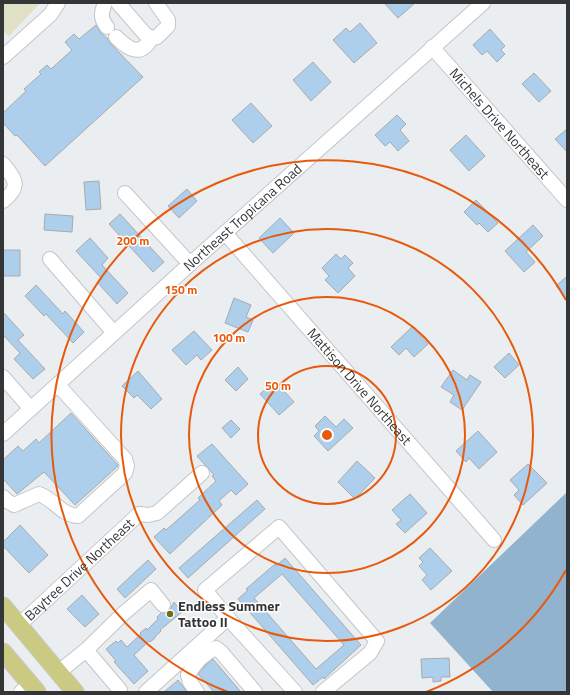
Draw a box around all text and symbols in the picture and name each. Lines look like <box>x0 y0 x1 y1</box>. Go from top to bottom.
street label: Michels Drive Northeast <box>445 63 555 183</box>
street label: Northeast Tropicana Road <box>178 158 306 275</box>
text: 200 m <box>117 231 149 250</box>
text: 150 m <box>165 280 197 299</box>
street label: Mattison Drive Northeast <box>303 323 417 449</box>
text: 100 m <box>213 328 245 347</box>
text: 50 m <box>265 376 291 395</box>
centre of rings <box>320 428 334 442</box>
street label: Baytree Drive Northeast <box>19 513 138 625</box>
place label: Endless Summer Tattoo II <box>178 595 280 632</box>
marker: Endless Summer Tattoo II <box>165 609 175 619</box>

